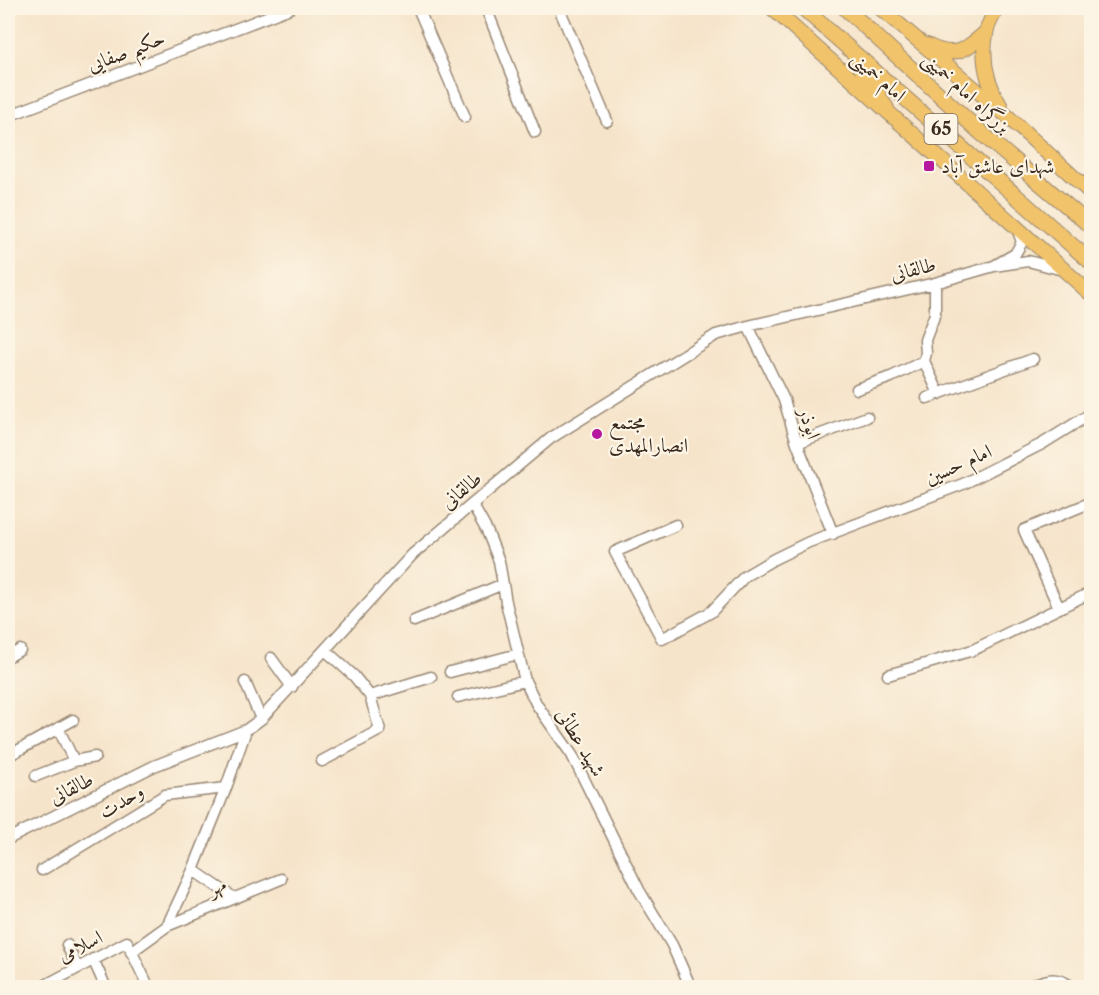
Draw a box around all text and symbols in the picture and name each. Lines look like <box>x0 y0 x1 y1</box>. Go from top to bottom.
street label: حکیم صفایی <box>84 25 171 84</box>
street label: امام خمینی <box>843 45 911 111</box>
street label: بزرگراه امام خمینی <box>914 45 1017 143</box>
road number: 65 <box>924 114 958 144</box>
place label: شهدای عاشق آباد <box>941 154 1054 179</box>
marker: شهدای عاشق آباد <box>922 159 936 173</box>
street label: طالقانی <box>888 252 938 286</box>
street label: ابوذر <box>792 402 826 442</box>
place label: مجتمع انصارالمهدی <box>609 410 688 457</box>
marker: مجتمع انصارالمهدی <box>590 427 604 441</box>
street label: امام حسین <box>921 439 998 495</box>
street label: طالقانی <box>436 466 486 514</box>
street label: شهید عطائی <box>550 703 611 781</box>
street label: طالقانی <box>45 767 97 809</box>
street label: وحدت <box>94 778 148 824</box>
street label: مهر <box>203 871 230 902</box>
street label: اسلامی <box>54 925 106 967</box>

